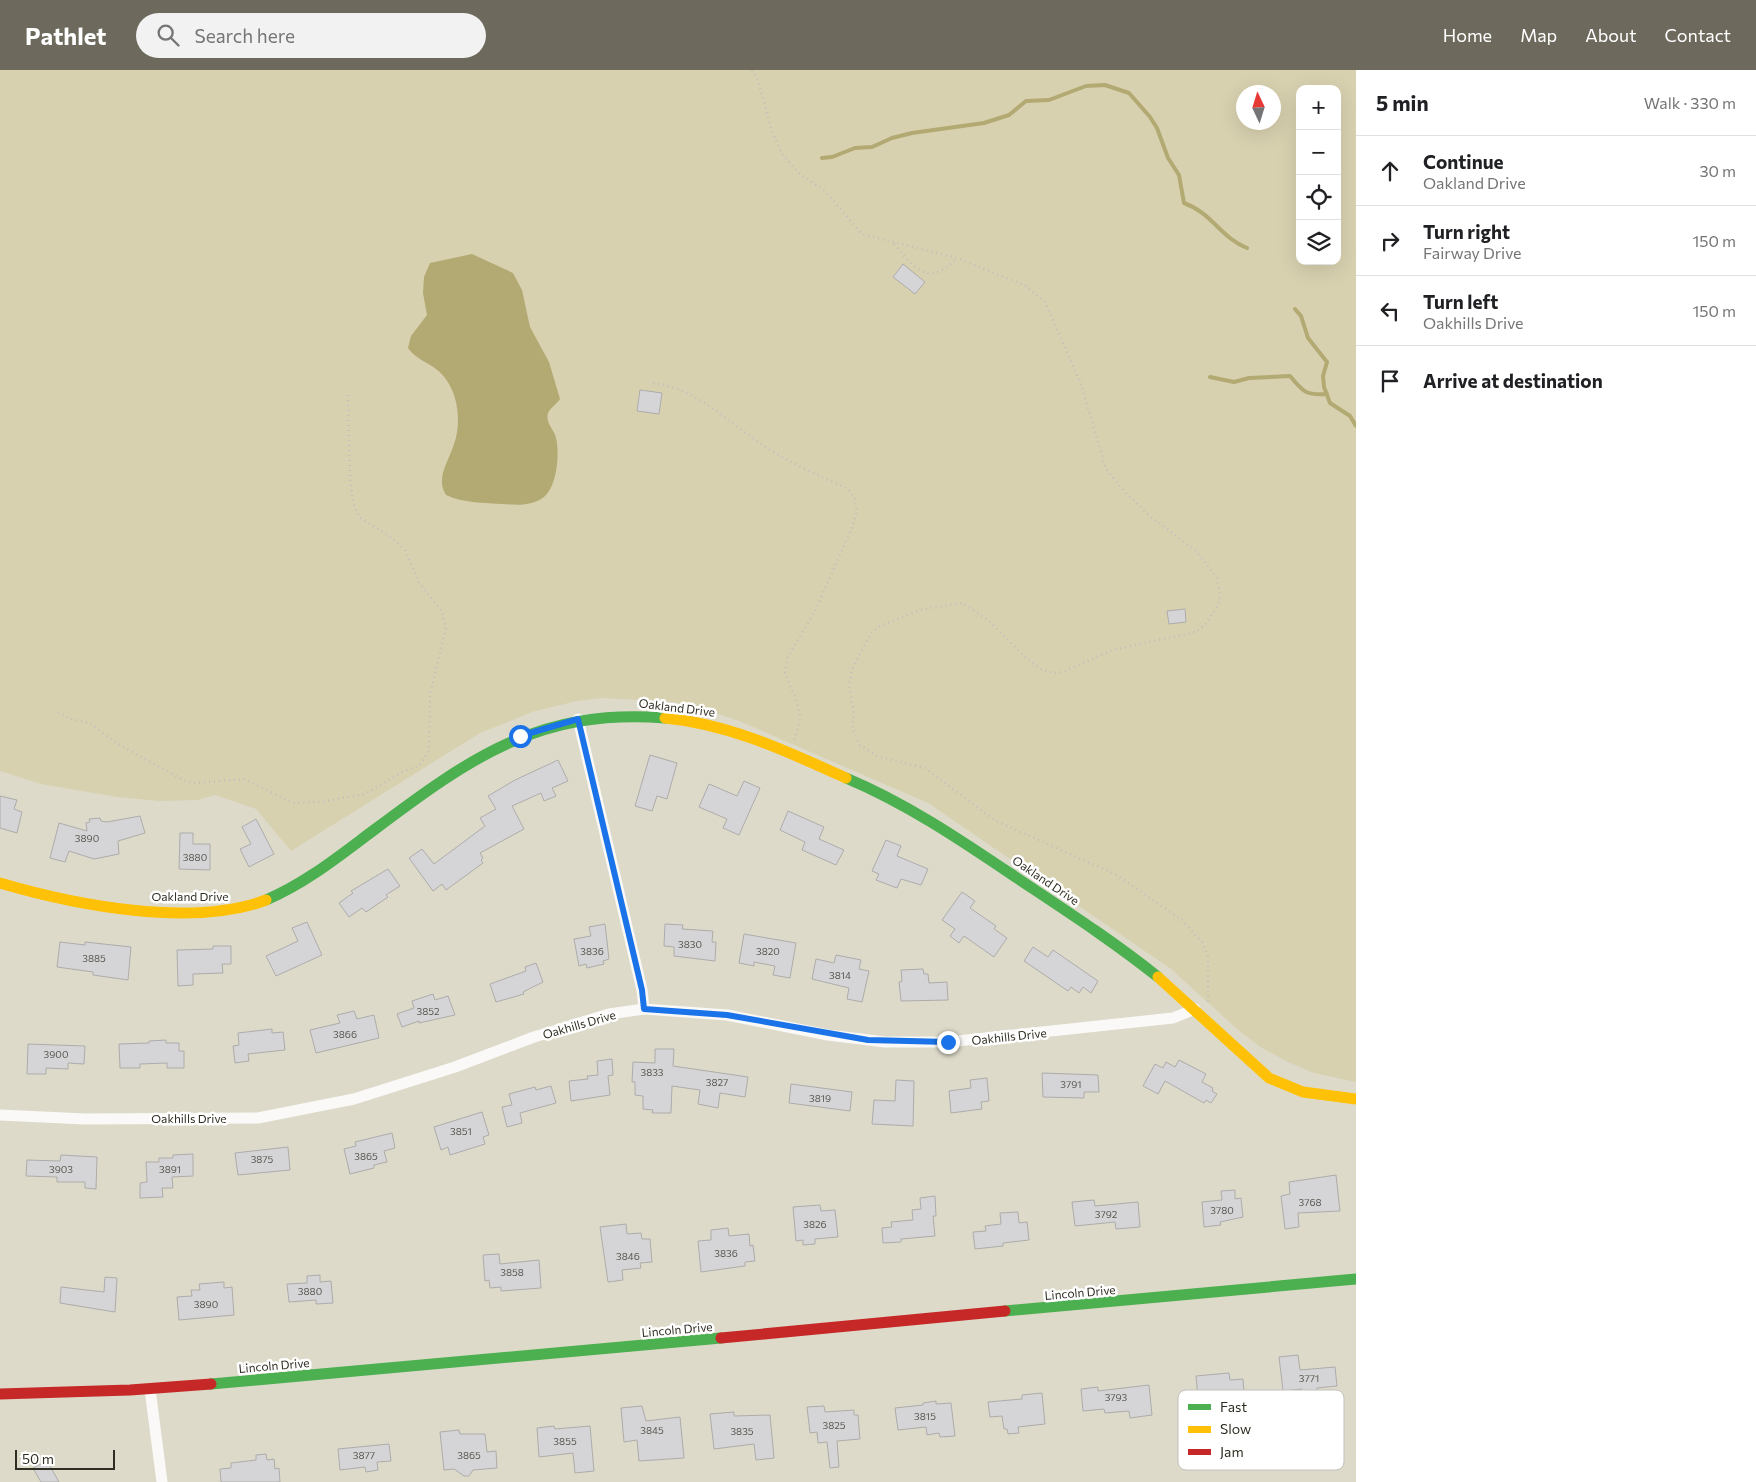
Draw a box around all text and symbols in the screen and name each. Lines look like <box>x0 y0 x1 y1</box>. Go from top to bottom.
search box <box>136 13 486 58</box>
text: Pathlet <box>25 21 106 50</box>
icon: search <box>154 21 182 49</box>
text: Search here <box>194 24 295 47</box>
text: Home <box>1443 24 1492 46</box>
text: Map <box>1520 24 1557 46</box>
text: About <box>1585 24 1637 46</box>
text: Contact <box>1665 24 1731 46</box>
north arrow <box>1236 85 1281 130</box>
map controls <box>1296 85 1341 265</box>
button: + <box>1296 85 1341 130</box>
text: 5 min <box>1376 90 1429 115</box>
text: Walk · 330 m <box>1644 93 1736 112</box>
button: − <box>1296 130 1341 175</box>
text: Continue <box>1423 150 1503 173</box>
icon: ahead <box>1376 157 1404 185</box>
text: 30 m <box>1699 161 1736 180</box>
text: Oakland Drive <box>1423 173 1526 192</box>
button: locate <box>1296 175 1341 220</box>
button: layers <box>1296 220 1341 265</box>
text: Turn right <box>1423 220 1510 243</box>
icon: right <box>1376 227 1404 255</box>
text: 150 m <box>1693 231 1736 250</box>
text: Fairway Drive <box>1423 243 1522 262</box>
text: Turn left <box>1423 290 1498 313</box>
icon: left <box>1376 297 1404 325</box>
text: 150 m <box>1693 301 1736 320</box>
text: Oakhills Drive <box>1423 313 1524 332</box>
icon: arrive <box>1376 367 1404 395</box>
text: Arrive at destination <box>1423 369 1603 392</box>
street label: Oakland Drive <box>638 695 716 719</box>
route start <box>509 725 532 748</box>
house number: 3890 <box>75 832 99 844</box>
house number: 3880 <box>183 851 207 863</box>
street label: Oakland Drive <box>1010 853 1082 907</box>
street label: Oakland Drive <box>151 889 229 903</box>
house number: 3830 <box>678 938 702 950</box>
house number: 3836 <box>580 945 604 957</box>
house number: 3820 <box>756 945 780 957</box>
house number: 3885 <box>82 952 106 964</box>
house number: 3814 <box>829 969 851 981</box>
house number: 3852 <box>416 1005 440 1017</box>
street label: Oakhills Drive <box>541 1007 617 1041</box>
street label: Oakhills Drive <box>971 1025 1047 1047</box>
house number: 3866 <box>333 1028 357 1040</box>
route end <box>937 1031 960 1054</box>
house number: 3900 <box>44 1048 68 1060</box>
house number: 3833 <box>640 1066 664 1078</box>
house number: 3827 <box>706 1076 728 1088</box>
house number: 3791 <box>1060 1078 1082 1090</box>
house number: 3819 <box>809 1092 831 1104</box>
street label: Oakhills Drive <box>151 1111 227 1125</box>
house number: 3851 <box>450 1125 472 1137</box>
house number: 3865 <box>354 1150 378 1162</box>
house number: 3875 <box>251 1153 274 1165</box>
house number: 3903 <box>49 1163 73 1175</box>
house number: 3891 <box>159 1163 181 1175</box>
house number: 3768 <box>1298 1196 1322 1208</box>
house number: 3780 <box>1210 1204 1234 1216</box>
house number: 3792 <box>1095 1208 1118 1220</box>
house number: 3826 <box>803 1218 827 1230</box>
house number: 3836 <box>714 1247 738 1259</box>
house number: 3846 <box>616 1250 640 1262</box>
house number: 3858 <box>500 1266 524 1278</box>
street label: Lincoln Drive <box>1044 1282 1116 1302</box>
house number: 3880 <box>298 1285 322 1297</box>
house number: 3890 <box>194 1298 218 1310</box>
street label: Lincoln Drive <box>641 1319 713 1339</box>
street label: Lincoln Drive <box>238 1355 310 1375</box>
house number: 3771 <box>1299 1372 1319 1384</box>
legend <box>1178 1390 1344 1470</box>
house number: 3793 <box>1105 1391 1128 1403</box>
text: Fast <box>1220 1398 1247 1415</box>
house number: 3815 <box>914 1410 936 1422</box>
house number: 3825 <box>822 1419 846 1431</box>
text: Slow <box>1220 1420 1251 1437</box>
house number: 3845 <box>640 1424 664 1436</box>
house number: 3835 <box>730 1425 754 1437</box>
house number: 3855 <box>553 1435 577 1447</box>
text: Jam <box>1220 1443 1244 1460</box>
scale bar <box>15 1447 115 1470</box>
house number: 3877 <box>353 1449 375 1461</box>
house number: 3865 <box>457 1449 481 1461</box>
text: 50 m <box>22 1450 54 1467</box>

